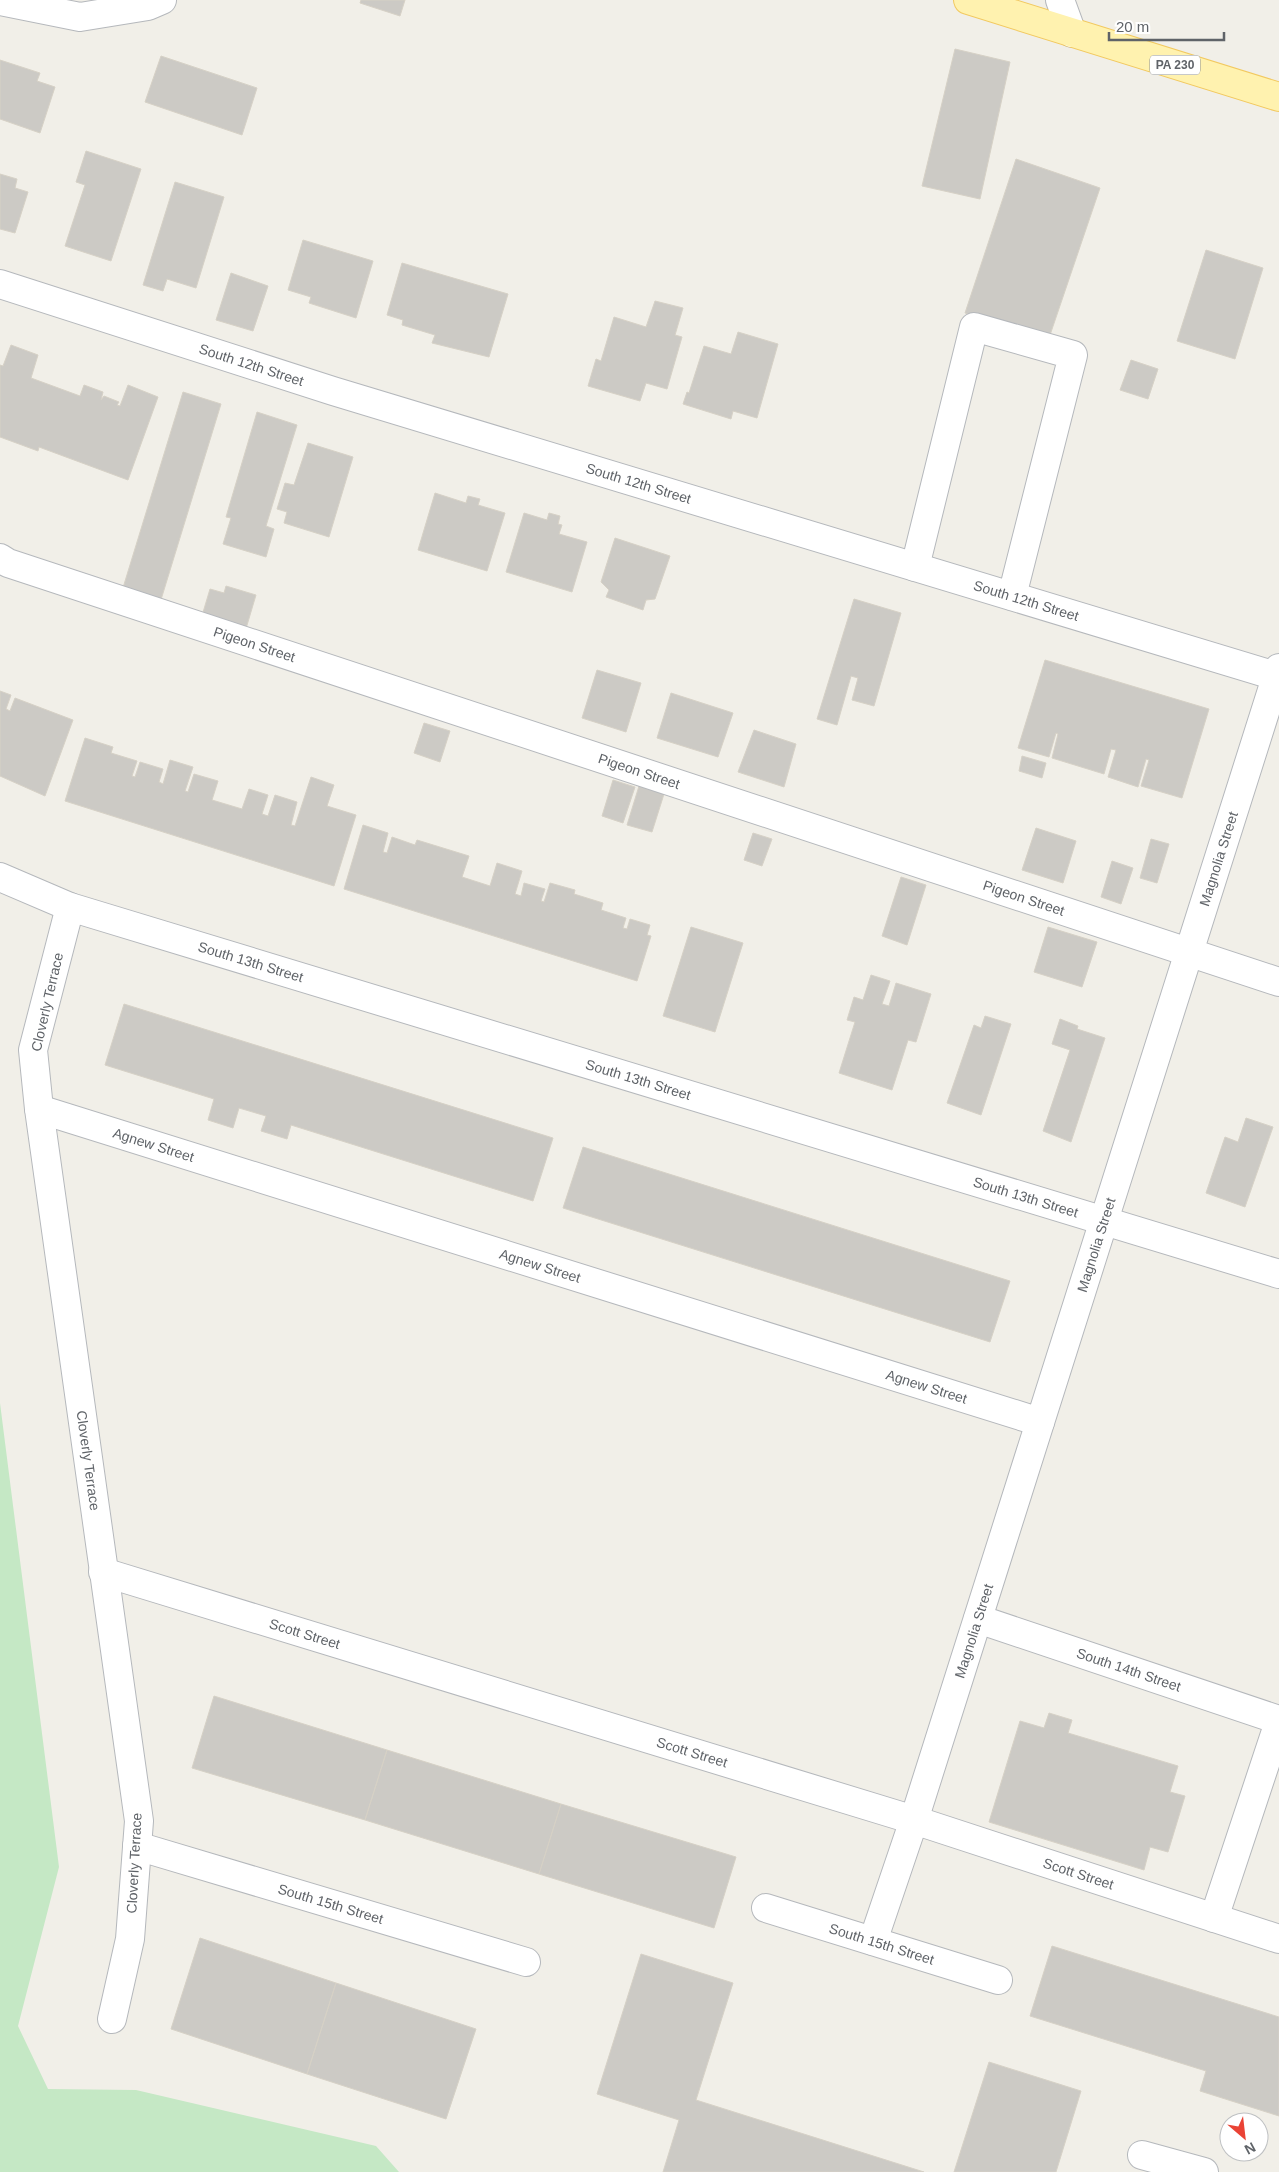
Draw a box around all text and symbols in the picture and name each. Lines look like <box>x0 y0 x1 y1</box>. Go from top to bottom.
scale bar <box>1109 10 1224 42</box>
text: 20 m <box>1116 18 1149 35</box>
road number: PA 230 <box>1150 56 1200 74</box>
street label: South 12th Street <box>197 340 306 389</box>
street label: South 12th Street <box>584 460 693 507</box>
street label: South 12th Street <box>972 577 1081 624</box>
street label: Pigeon Street <box>212 623 297 665</box>
street label: Pigeon Street <box>596 750 682 792</box>
street label: Magnolia Street <box>1196 810 1241 908</box>
street label: Pigeon Street <box>981 877 1067 919</box>
street label: South 13th Street <box>196 938 305 985</box>
street label: Cloverly Terrace <box>28 951 66 1053</box>
street label: South 13th Street <box>584 1056 693 1103</box>
street label: Agnew Street <box>111 1125 196 1165</box>
street label: South 13th Street <box>971 1174 1080 1221</box>
street label: Magnolia Street <box>1074 1196 1119 1294</box>
street label: Agnew Street <box>498 1245 583 1286</box>
street label: Agnew Street <box>884 1366 969 1407</box>
street label: Cloverly Terrace <box>73 1409 103 1512</box>
street label: Magnolia Street <box>951 1582 996 1680</box>
street label: Scott Street <box>267 1615 342 1652</box>
street label: South 14th Street <box>1074 1645 1183 1695</box>
street label: Scott Street <box>655 1734 730 1771</box>
street label: Cloverly Terrace <box>123 1812 145 1914</box>
street label: Scott Street <box>1041 1855 1116 1893</box>
street label: South 15th Street <box>276 1880 385 1927</box>
street label: South 15th Street <box>827 1920 936 1968</box>
north arrow <box>1219 2112 1269 2162</box>
text: N <box>1242 2139 1258 2158</box>

